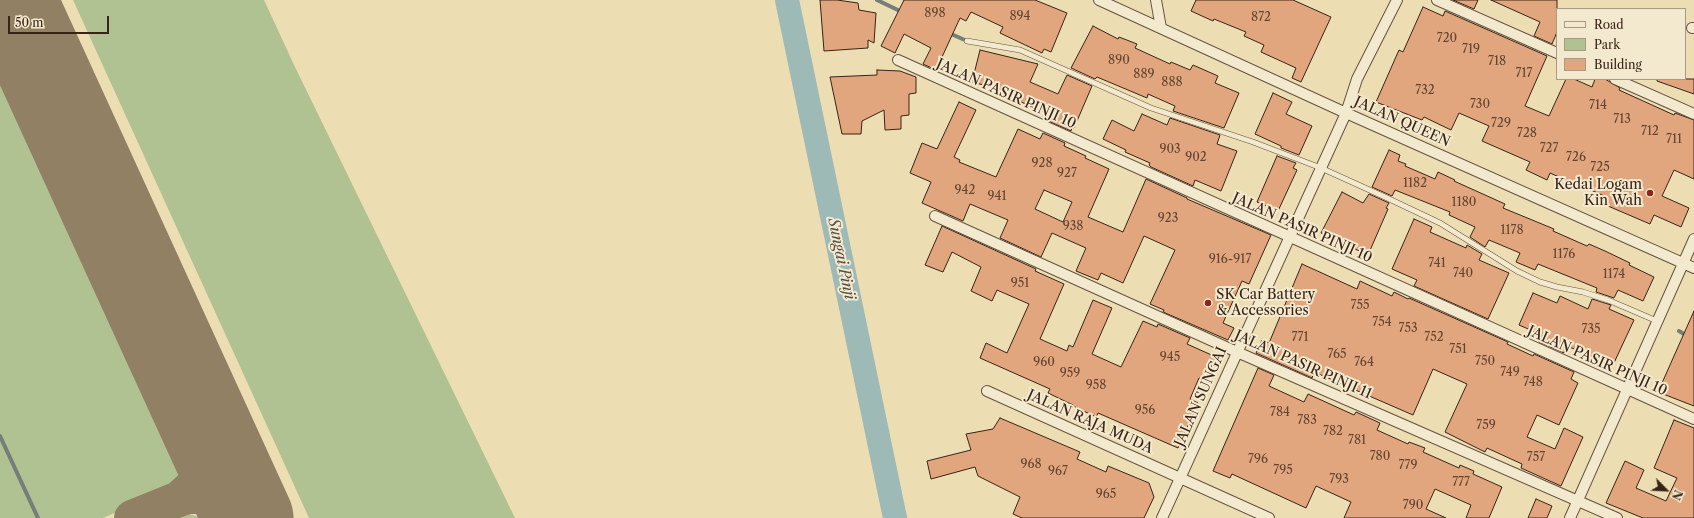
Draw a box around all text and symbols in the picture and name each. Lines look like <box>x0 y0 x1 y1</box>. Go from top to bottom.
house number: 898 <box>924 7 946 21</box>
scale bar <box>10 8 111 34</box>
legend <box>1556 8 1686 80</box>
house number: 894 <box>1009 10 1031 24</box>
house number: 872 <box>1251 11 1271 25</box>
text: 50 m <box>15 15 44 30</box>
text: Road <box>1594 17 1624 32</box>
house number: 720 <box>1437 32 1457 46</box>
text: Park <box>1594 37 1620 52</box>
house number: 719 <box>1462 43 1480 57</box>
house number: 890 <box>1108 54 1130 68</box>
house number: 718 <box>1488 55 1506 69</box>
street label: JALAN PASIR PINJI 10 <box>933 56 1079 132</box>
text: Building <box>1594 57 1642 72</box>
house number: 717 <box>1516 67 1532 81</box>
house number: 889 <box>1133 68 1155 82</box>
house number: 888 <box>1161 76 1183 90</box>
house number: 732 <box>1415 84 1435 98</box>
street label: JALAN QUEEN <box>1351 93 1453 151</box>
house number: 730 <box>1470 98 1490 112</box>
house number: 714 <box>1589 99 1607 113</box>
house number: 713 <box>1613 113 1631 127</box>
house number: 729 <box>1491 117 1511 131</box>
house number: 712 <box>1641 125 1659 139</box>
house number: 728 <box>1517 127 1537 141</box>
house number: 711 <box>1666 133 1682 147</box>
house number: 727 <box>1540 142 1558 156</box>
house number: 903 <box>1159 143 1181 157</box>
house number: 902 <box>1185 151 1207 165</box>
house number: 726 <box>1566 151 1586 165</box>
house number: 928 <box>1031 157 1053 171</box>
house number: 725 <box>1590 161 1610 175</box>
house number: 927 <box>1057 167 1077 181</box>
house number: 1182 <box>1403 177 1427 191</box>
place label: Kedai Logam Kin Wah <box>1554 177 1642 210</box>
house number: 942 <box>955 184 975 198</box>
marker: Kedai Logam Kin Wah <box>1645 188 1655 198</box>
house number: 941 <box>987 190 1007 204</box>
street label: JALAN PASIR PINJI 10 <box>1229 190 1375 266</box>
house number: 1180 <box>1452 196 1476 210</box>
house number: 923 <box>1158 212 1178 226</box>
water label: Sungai Pinji <box>824 217 858 301</box>
house number: 938 <box>1063 220 1083 234</box>
house number: 1178 <box>1500 224 1524 238</box>
house number: 1176 <box>1553 248 1575 262</box>
house number: 916-917 <box>1209 253 1251 267</box>
house number: 741 <box>1428 257 1446 271</box>
house number: 740 <box>1453 267 1473 281</box>
house number: 1174 <box>1603 268 1625 282</box>
house number: 951 <box>1011 277 1029 291</box>
place label: SK Car Battery & Accessories <box>1216 287 1315 320</box>
marker: SK Car Battery & Accessories <box>1203 298 1213 308</box>
house number: 755 <box>1351 299 1369 313</box>
house number: 754 <box>1372 316 1392 330</box>
house number: 753 <box>1398 322 1418 336</box>
street label: JALAN PASIR PINJI 10 <box>1524 323 1670 399</box>
house number: 735 <box>1581 323 1601 337</box>
street label: JALAN PASIR PINJI 11 <box>1232 327 1374 403</box>
house number: 771 <box>1292 331 1308 345</box>
house number: 752 <box>1424 331 1444 345</box>
house number: 751 <box>1449 343 1467 357</box>
street label: JALAN SUNGAI <box>1171 344 1231 450</box>
house number: 765 <box>1327 348 1347 362</box>
house number: 945 <box>1160 351 1180 365</box>
house number: 750 <box>1475 355 1495 369</box>
house number: 960 <box>1033 356 1055 370</box>
house number: 764 <box>1354 356 1374 370</box>
house number: 749 <box>1500 366 1520 380</box>
house number: 959 <box>1060 367 1080 381</box>
house number: 748 <box>1523 376 1543 390</box>
house number: 958 <box>1086 379 1106 393</box>
street label: JALAN RAJA MUDA <box>1024 387 1156 457</box>
house number: 956 <box>1135 404 1155 418</box>
house number: 784 <box>1270 406 1290 420</box>
house number: 783 <box>1297 414 1317 428</box>
house number: 759 <box>1476 419 1496 433</box>
house number: 782 <box>1323 425 1343 439</box>
house number: 781 <box>1348 434 1366 448</box>
house number: 780 <box>1370 450 1390 464</box>
house number: 757 <box>1527 451 1545 465</box>
house number: 796 <box>1248 453 1268 467</box>
house number: 968 <box>1020 458 1042 472</box>
house number: 779 <box>1399 459 1417 473</box>
house number: 795 <box>1273 464 1293 478</box>
house number: 967 <box>1048 465 1068 479</box>
north arrow <box>1646 470 1686 510</box>
house number: 793 <box>1329 473 1349 487</box>
house number: 777 <box>1452 476 1470 490</box>
house number: 965 <box>1096 488 1116 502</box>
text: N <box>1669 488 1685 502</box>
house number: 790 <box>1403 499 1423 513</box>

